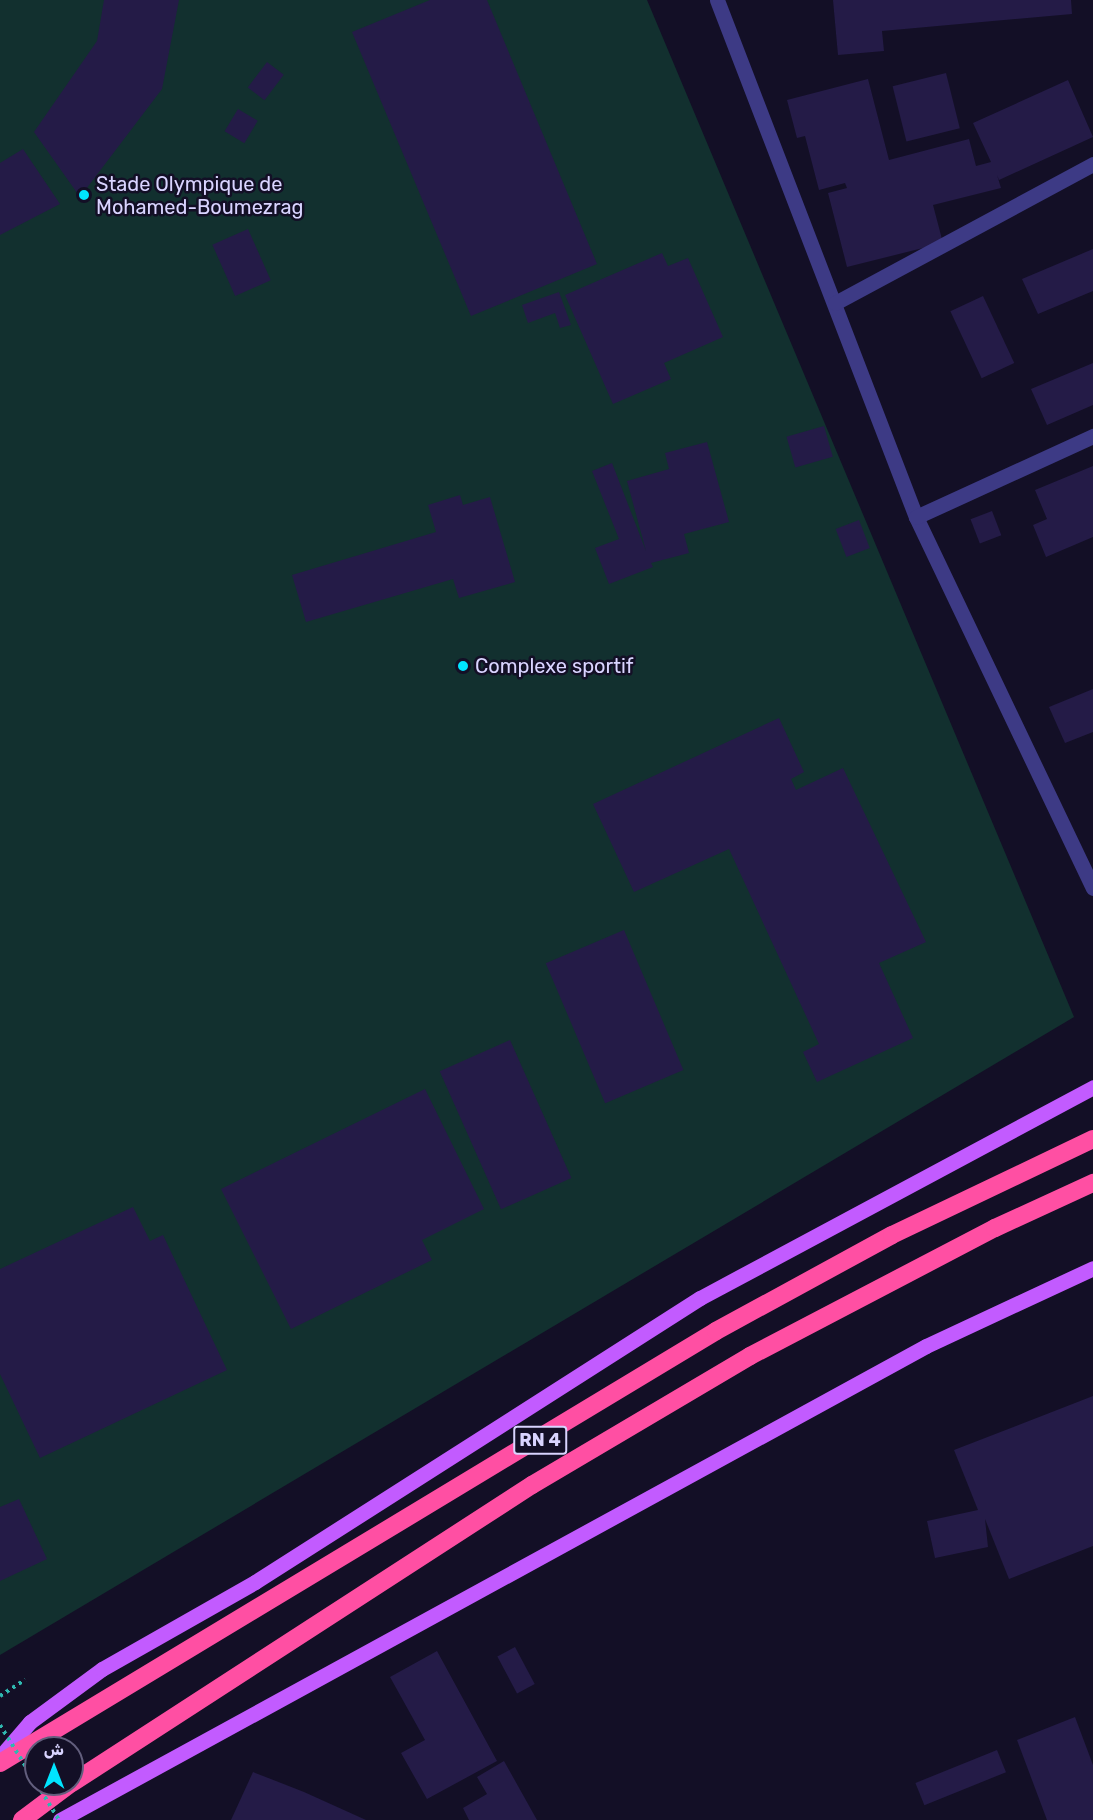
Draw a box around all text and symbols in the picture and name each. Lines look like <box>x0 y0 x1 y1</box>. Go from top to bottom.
place label: Stade Olympique de Mohamed-Boumezrag <box>96 172 303 219</box>
marker: Stade Olympique de Mohamed-Boumezrag <box>77 188 91 202</box>
place label: Complexe sportif <box>475 654 633 678</box>
marker: Complexe sportif <box>456 659 470 673</box>
road number: RN 4 <box>513 1425 567 1455</box>
north arrow <box>24 1736 84 1796</box>
text: ش <box>44 1740 64 1759</box>

